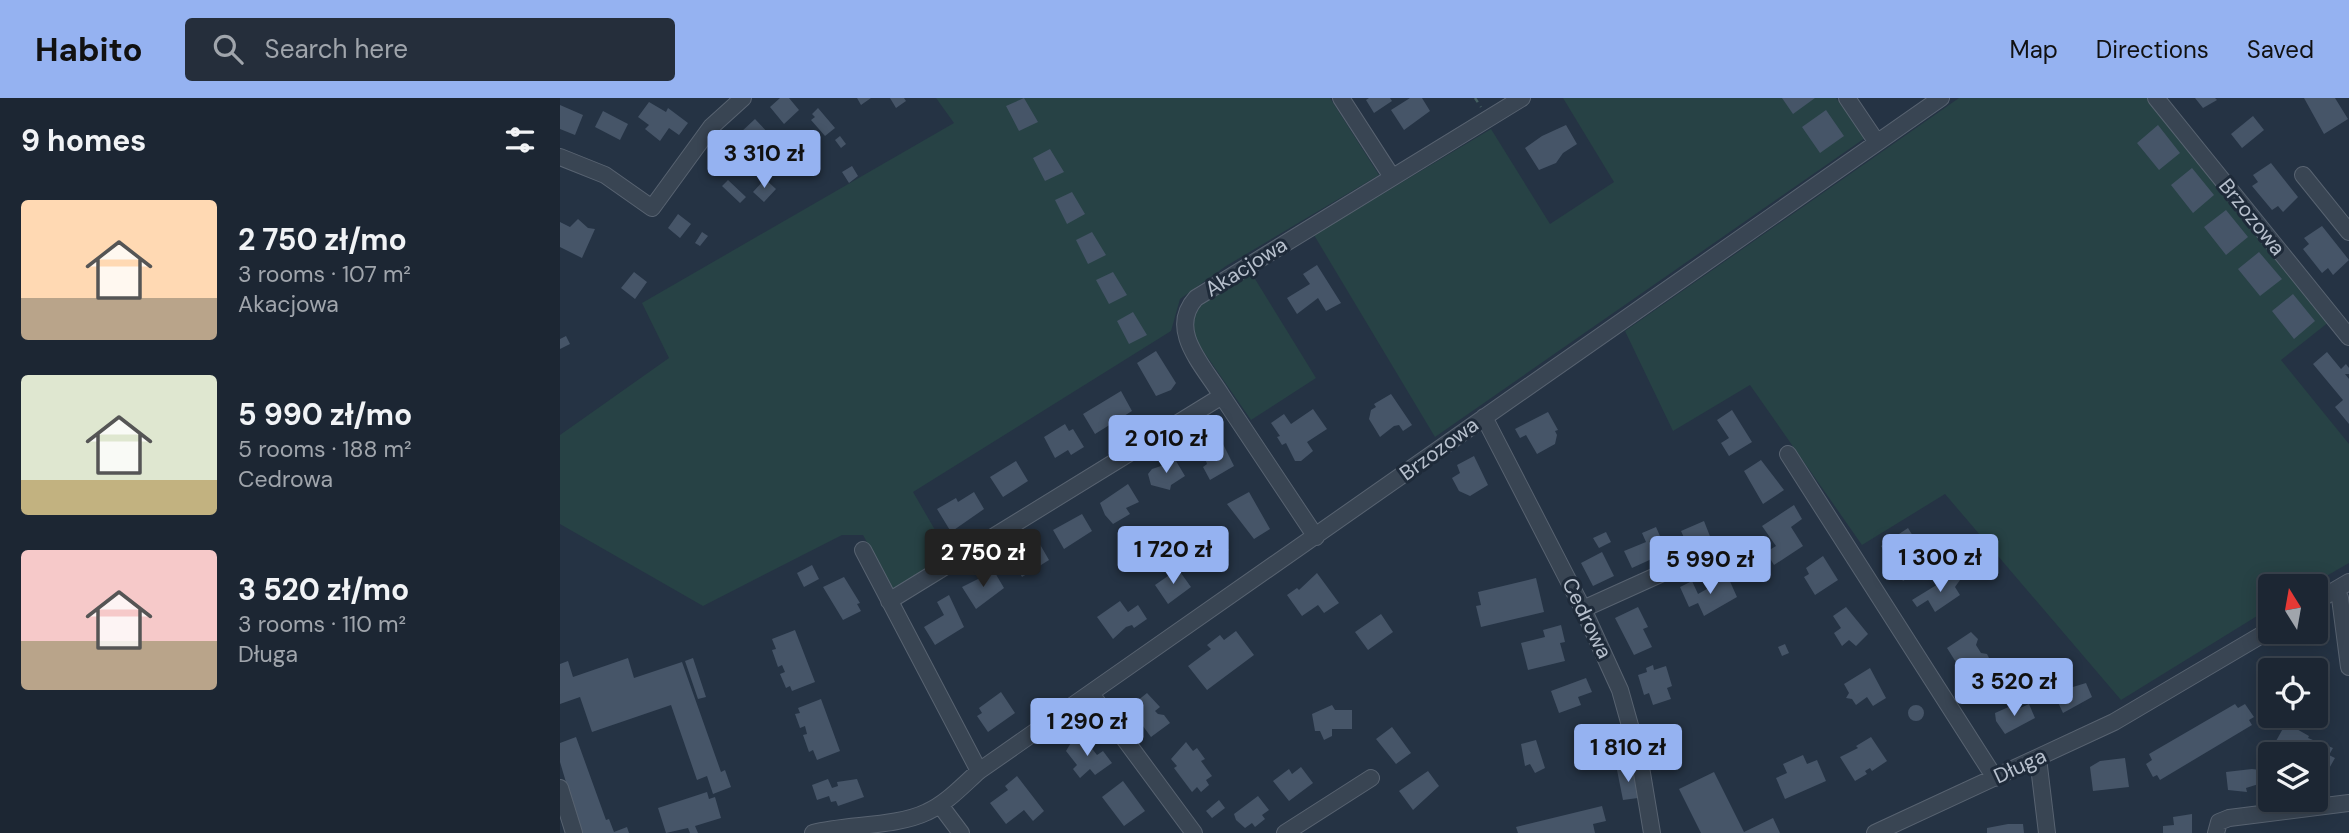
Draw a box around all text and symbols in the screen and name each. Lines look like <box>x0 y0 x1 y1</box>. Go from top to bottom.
search box <box>185 18 675 81</box>
text: Habito <box>35 28 143 71</box>
icon: search <box>209 30 247 68</box>
text: Search here <box>265 32 408 66</box>
text: Map <box>2010 34 2058 65</box>
text: Directions <box>2096 34 2209 65</box>
text: Saved <box>2247 34 2314 65</box>
text: 9 homes <box>21 121 146 160</box>
icon: filters <box>501 121 539 159</box>
pin: 3 310 zł <box>692 130 836 190</box>
text: 3 310 zł <box>723 138 805 168</box>
street label: Brzozowa <box>2212 173 2292 261</box>
text: 2 750 zł/mo <box>238 220 407 259</box>
icon: home <box>77 228 161 312</box>
street label: Akacjowa <box>1200 231 1292 303</box>
text: 3 rooms · 107 m² <box>238 259 411 289</box>
text: Akacjowa <box>238 289 339 319</box>
text: 5 990 zł/mo <box>238 395 412 434</box>
icon: home <box>77 403 161 487</box>
street label: Brzozowa <box>1394 411 1484 487</box>
pin: 2 010 zł <box>1094 416 1238 475</box>
text: 2 010 zł <box>1125 423 1207 453</box>
text: 5 rooms · 188 m² <box>238 434 412 464</box>
text: Cedrowa <box>238 464 333 494</box>
pin: 1 720 zł <box>1101 526 1245 586</box>
pin: 2 750 zł <box>911 530 1055 589</box>
text: 1 720 zł <box>1134 534 1212 564</box>
pin: 1 300 zł <box>1868 534 2012 594</box>
pin: 5 990 zł <box>1638 536 1782 596</box>
text: 2 750 zł <box>941 537 1025 567</box>
text: 1 300 zł <box>1898 542 1982 572</box>
text: 5 990 zł <box>1666 544 1754 574</box>
text: 3 520 zł/mo <box>238 570 409 609</box>
street label: Cedrowa <box>1555 573 1619 663</box>
north arrow <box>2258 574 2328 644</box>
map controls <box>2258 574 2328 812</box>
icon: home <box>77 578 161 662</box>
text: 3 rooms · 110 m² <box>238 609 406 639</box>
text: Długa <box>238 639 298 669</box>
pin: 3 520 zł <box>1942 658 2086 718</box>
button: locate <box>2258 658 2328 728</box>
text: 3 520 zł <box>1971 666 2057 696</box>
pin: 1 290 zł <box>1015 698 1159 758</box>
text: 1 290 zł <box>1046 706 1128 736</box>
pin: 1 810 zł <box>1556 724 1700 784</box>
text: 1 810 zł <box>1590 732 1666 762</box>
street label: Długa <box>1989 742 2051 790</box>
button: layers <box>2258 742 2328 812</box>

